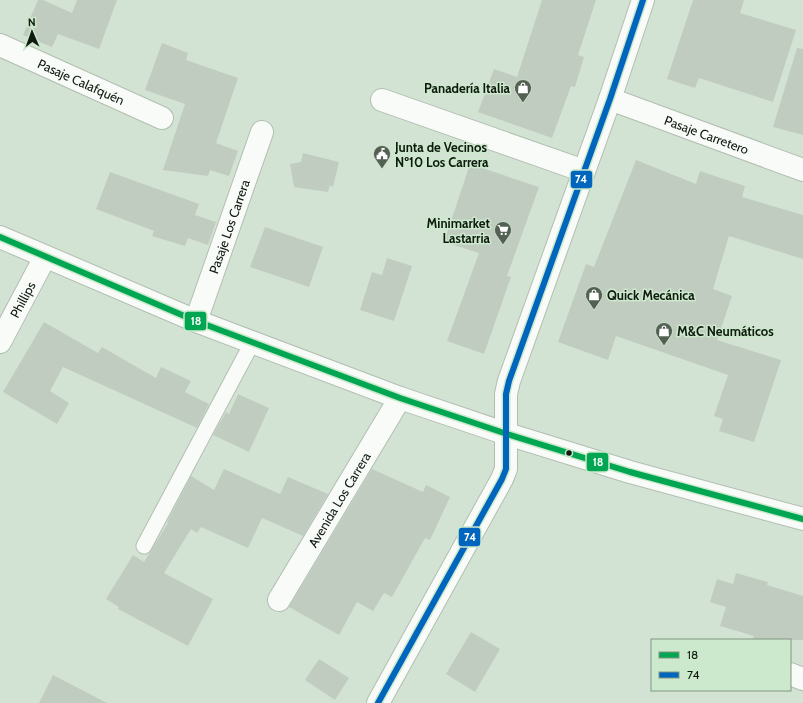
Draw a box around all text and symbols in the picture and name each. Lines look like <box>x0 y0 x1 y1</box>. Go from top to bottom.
north arrow <box>12 12 52 52</box>
text: N <box>28 15 36 29</box>
street label: Pasaje Calafquén <box>35 55 127 108</box>
shop icon: Panadería Italia <box>513 78 533 103</box>
place label: Panadería Italia <box>424 80 511 96</box>
street label: Pasaje Carretero <box>662 112 751 157</box>
place label: Junta de Vecinos Nº10 Los Carrera <box>394 139 489 170</box>
public building icon: Junta de Vecinos Nº10 Los Carrera <box>372 144 392 169</box>
line badge: 74 <box>570 170 593 189</box>
text: 74 <box>575 172 587 186</box>
street label: Pasaje Los Carrera <box>205 177 253 276</box>
place label: Minimarket Lastarria <box>427 215 491 246</box>
supermarket icon: Minimarket Lastarria <box>493 220 513 245</box>
street label: Phillips <box>6 278 39 320</box>
shop icon: Quick Mecánica <box>584 285 604 310</box>
place label: Quick Mecánica <box>607 287 695 303</box>
line badge: 18 <box>184 311 207 331</box>
text: 18 <box>191 314 202 328</box>
shop icon: M&C Neumáticos <box>654 321 674 346</box>
place label: M&C Neumáticos <box>677 323 774 339</box>
unlabelled marker <box>564 448 574 458</box>
street label: Avenida Los Carrera <box>304 449 374 550</box>
line badge: 18 <box>586 452 609 472</box>
text: 18 <box>593 455 604 469</box>
line badge: 74 <box>458 527 481 547</box>
text: 74 <box>464 530 476 544</box>
legend <box>651 639 791 691</box>
text: 18 <box>687 647 698 662</box>
text: 74 <box>687 667 700 682</box>

